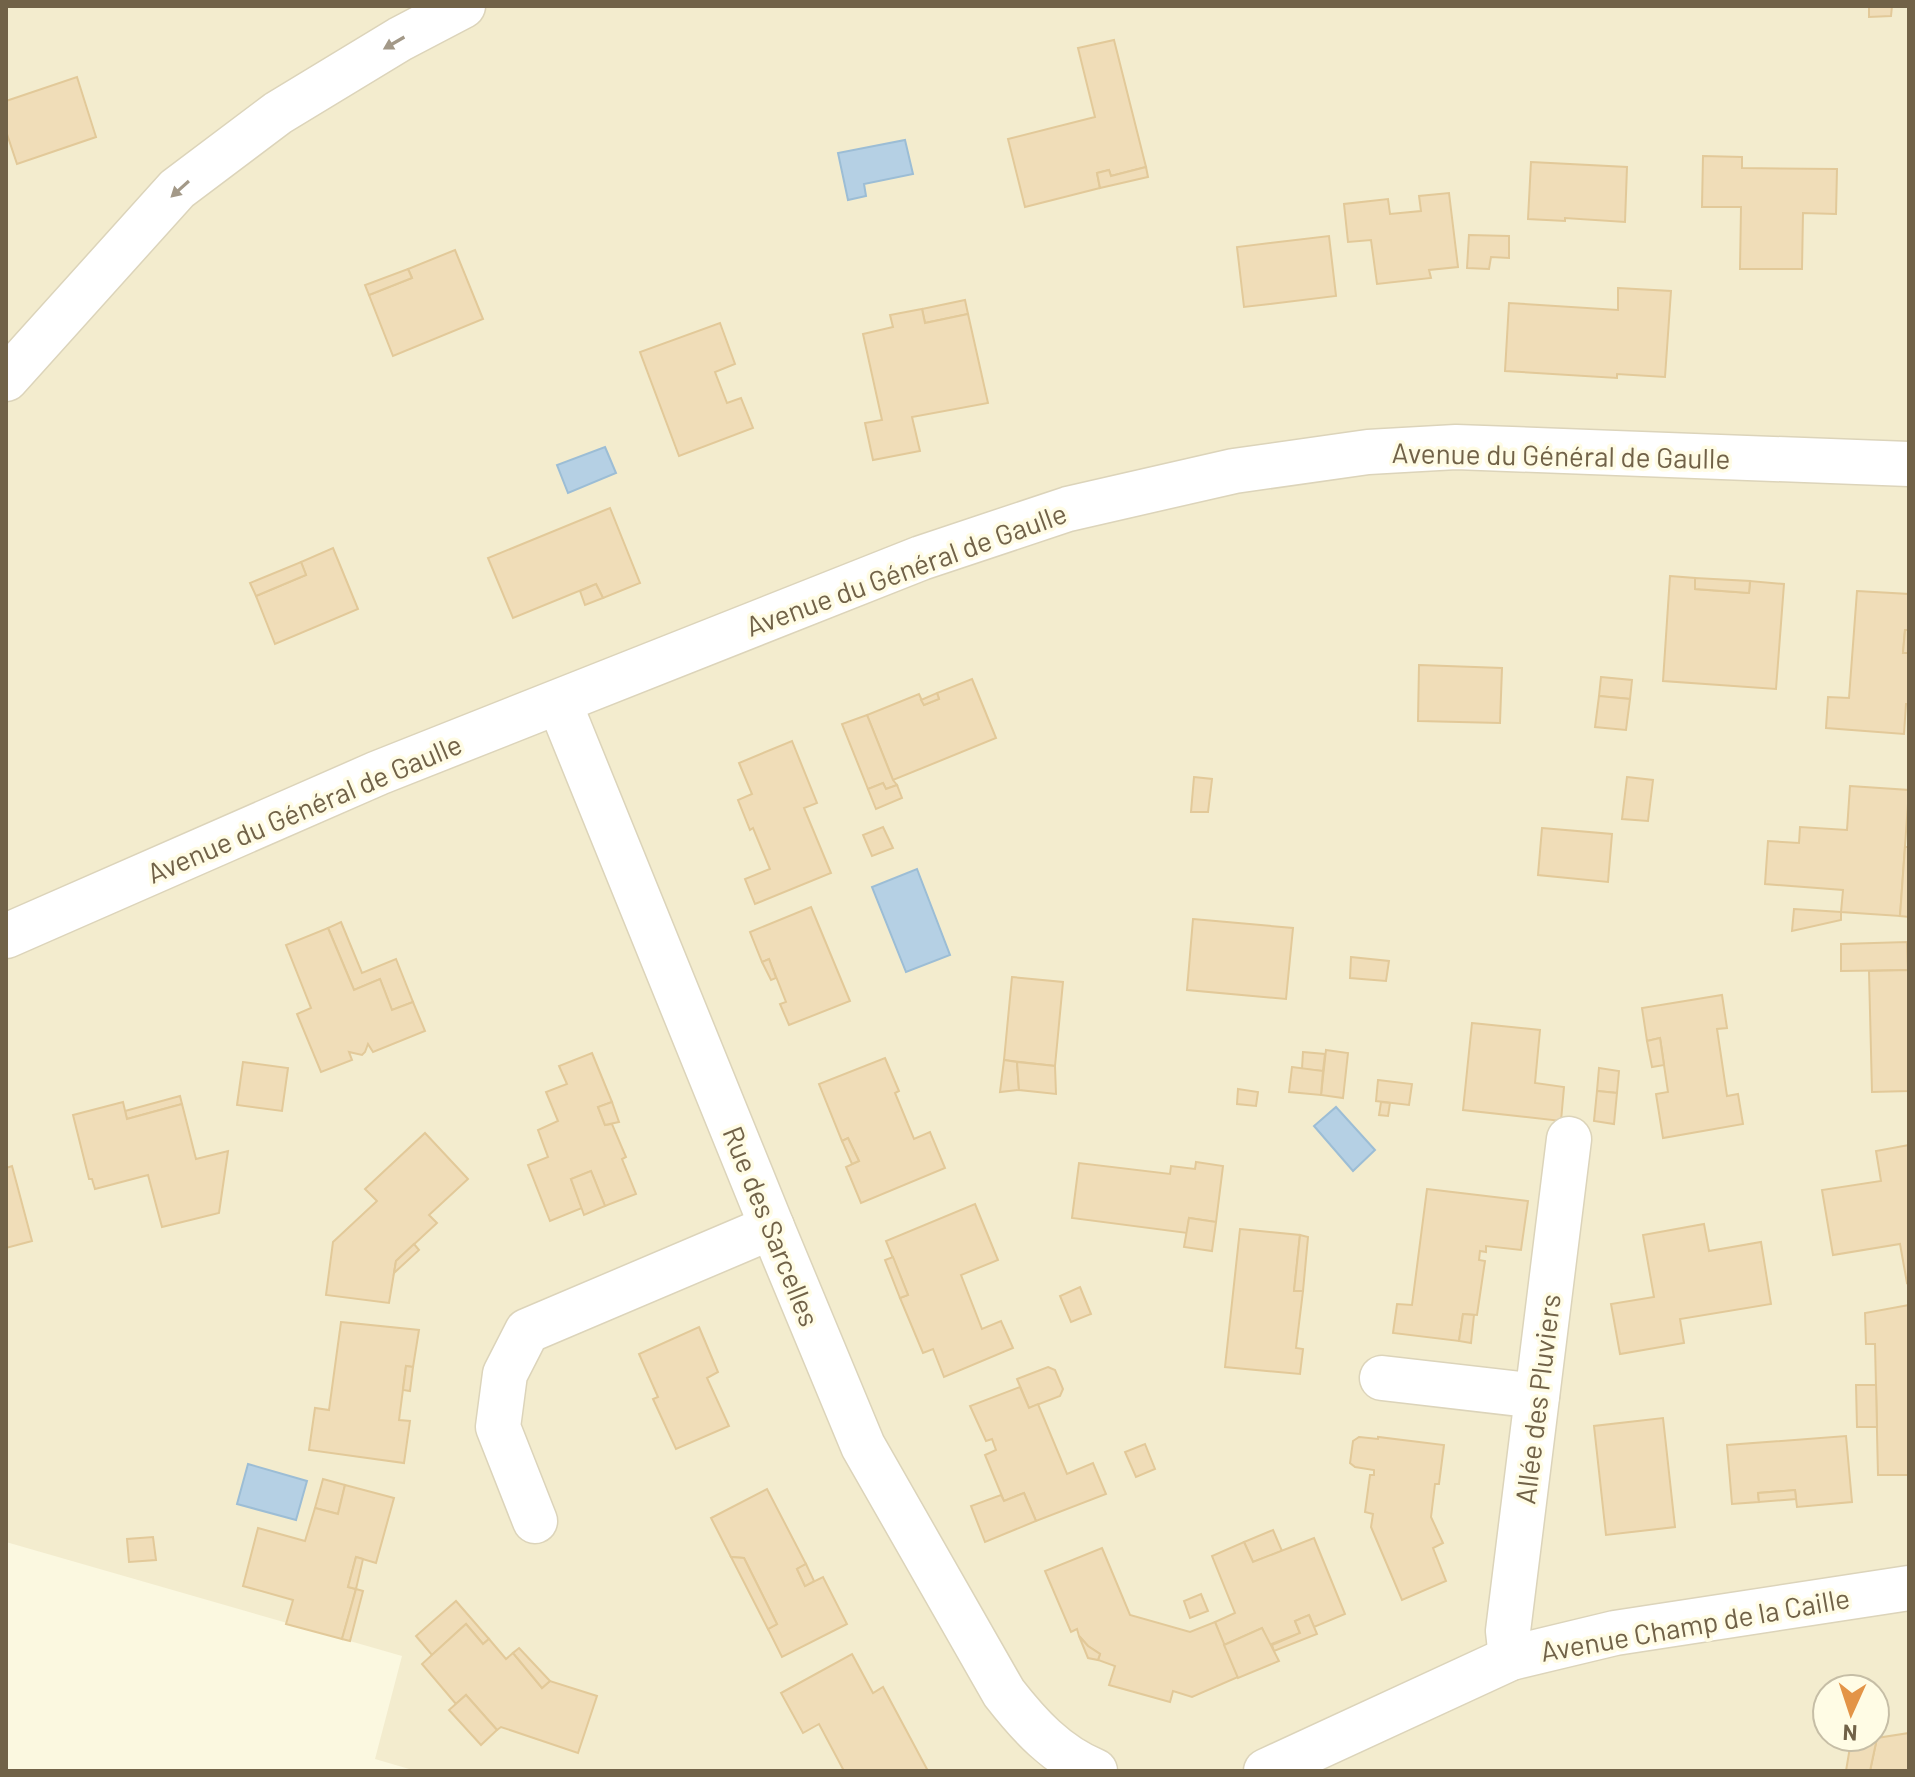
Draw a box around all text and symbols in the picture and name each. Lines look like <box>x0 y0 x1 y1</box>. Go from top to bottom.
one-way arrow <box>383 36 405 50</box>
one-way arrow <box>170 180 190 197</box>
street label: Avenue du Général de Gaulle <box>1391 435 1731 475</box>
street label: Avenue du Général de Gaulle <box>741 495 1071 643</box>
street label: Avenue du Général de Gaulle <box>141 726 467 890</box>
street label: Rue des Sarcelles <box>716 1121 828 1331</box>
street label: Allée des Pluviers <box>1507 1292 1567 1506</box>
street label: Avenue Champ de la Caille <box>1538 1580 1852 1668</box>
north arrow <box>1811 1673 1891 1753</box>
text: N <box>1842 1721 1858 1747</box>

